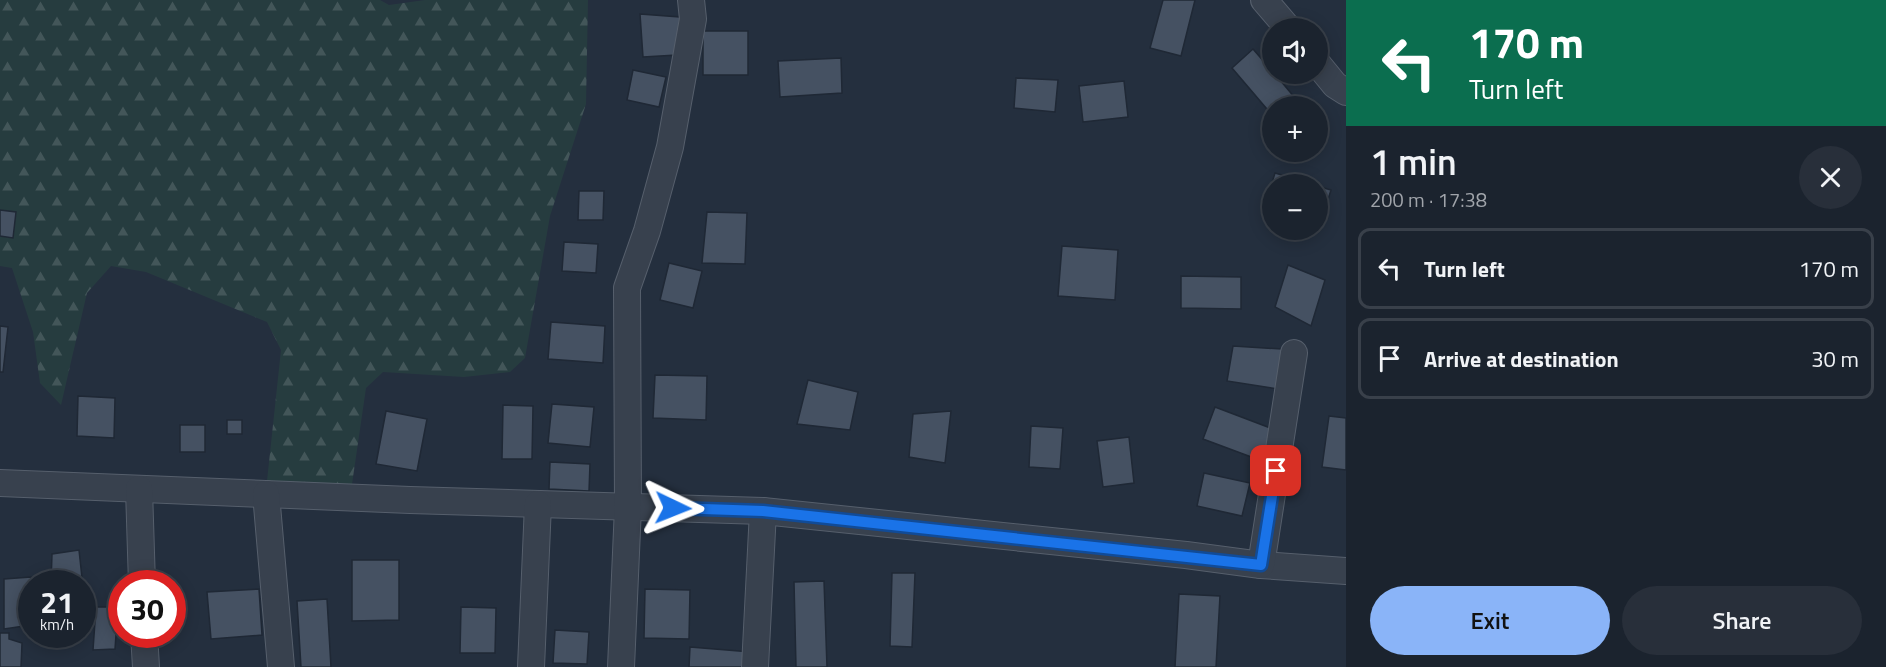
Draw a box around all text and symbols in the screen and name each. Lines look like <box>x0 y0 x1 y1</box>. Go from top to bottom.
text: 170 m <box>1469 10 1584 74</box>
map controls <box>1262 18 1328 240</box>
button: sound <box>1262 18 1328 84</box>
icon: left <box>1370 24 1448 102</box>
text: Turn left <box>1469 68 1563 109</box>
button: + <box>1262 96 1328 162</box>
text: 1 min <box>1370 134 1457 189</box>
button: close <box>1799 146 1862 209</box>
button: − <box>1262 174 1328 240</box>
text: 200 m · 17:38 <box>1370 184 1487 215</box>
icon: left <box>1373 252 1406 285</box>
text: Turn left <box>1424 252 1505 286</box>
text: 170 m <box>1799 252 1859 286</box>
icon: arrive <box>1373 342 1406 375</box>
text: Arrive at destination <box>1424 342 1619 376</box>
text: 30 m <box>1811 342 1859 376</box>
pin <box>1250 445 1301 496</box>
icon: arrive <box>1259 454 1292 487</box>
position arrow <box>641 476 705 540</box>
speed limit sign: 30 <box>108 570 186 648</box>
text: 21 <box>40 579 74 625</box>
button: Exit <box>1370 586 1610 655</box>
button: Share <box>1622 586 1862 655</box>
text: km/h <box>40 613 74 636</box>

